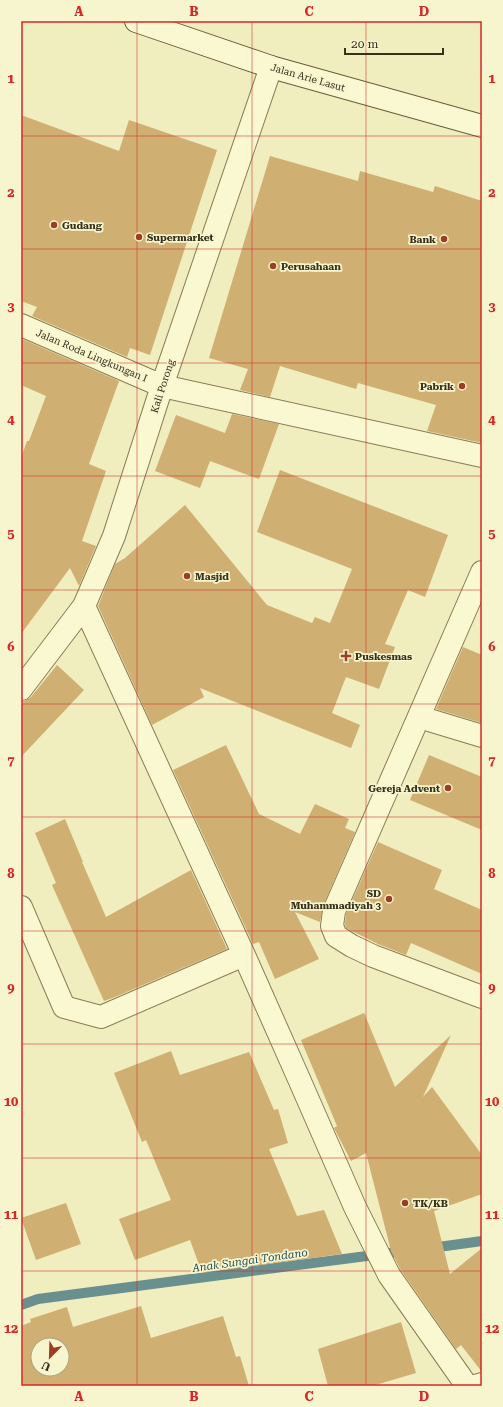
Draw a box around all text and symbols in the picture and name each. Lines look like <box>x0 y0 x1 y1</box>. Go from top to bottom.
text: A <box>74 4 84 19</box>
text: B <box>189 4 199 19</box>
text: C <box>304 4 314 19</box>
text: D <box>419 4 429 19</box>
scale bar <box>345 30 443 56</box>
text: 20 m <box>351 37 378 51</box>
street label: Jalan Arie Lasut <box>269 62 347 93</box>
text: 1 <box>7 71 15 86</box>
text: 1 <box>488 71 496 86</box>
text: 2 <box>7 185 15 200</box>
text: 2 <box>488 185 496 200</box>
marker: Gudang <box>49 220 59 230</box>
place label: Gudang <box>62 220 103 231</box>
marker: Supermarket <box>134 232 144 242</box>
place label: Supermarket <box>147 232 214 243</box>
place label: Bank <box>409 234 436 245</box>
marker: Bank <box>439 234 449 244</box>
marker: Perusahaan <box>268 261 278 271</box>
place label: Perusahaan <box>281 261 341 272</box>
text: 3 <box>7 299 15 314</box>
text: 3 <box>488 299 496 314</box>
street label: Jalan Roda Lingkungan I <box>35 327 149 384</box>
street label: Kali Porong <box>149 358 176 414</box>
place label: Pabrik <box>420 381 454 392</box>
marker: Pabrik <box>457 381 467 391</box>
text: 4 <box>7 412 15 427</box>
text: 4 <box>488 412 496 427</box>
text: 5 <box>7 526 15 541</box>
text: 5 <box>488 526 496 541</box>
marker: Masjid <box>182 571 192 581</box>
place label: Masjid <box>195 571 229 582</box>
text: 6 <box>7 639 15 654</box>
text: 6 <box>488 639 496 654</box>
marker: Puskesmas <box>340 650 352 662</box>
place label: Puskesmas <box>355 651 412 662</box>
text: 7 <box>7 753 15 768</box>
text: 7 <box>488 753 496 768</box>
place label: Gereja Advent <box>368 783 440 794</box>
marker: Gereja Advent <box>443 783 453 793</box>
text: 8 <box>7 866 15 881</box>
text: 8 <box>488 866 496 881</box>
place label: SD Muhammadiyah 3 <box>291 888 381 911</box>
marker: SD Muhammadiyah 3 <box>384 894 394 904</box>
text: 9 <box>7 980 15 995</box>
text: 9 <box>488 980 496 995</box>
text: 10 <box>4 1094 18 1109</box>
text: 10 <box>485 1094 499 1109</box>
marker: TK/KB <box>400 1198 410 1208</box>
place label: TK/KB <box>413 1198 448 1209</box>
text: 11 <box>4 1207 18 1222</box>
text: 11 <box>485 1207 499 1222</box>
water label: Anak Sungai Tondano <box>191 1246 308 1275</box>
text: 12 <box>4 1321 18 1336</box>
text: 12 <box>485 1321 499 1336</box>
north arrow <box>30 1337 70 1377</box>
text: U <box>39 1358 53 1373</box>
text: A <box>74 1389 84 1404</box>
text: B <box>189 1389 199 1404</box>
text: C <box>304 1389 314 1404</box>
text: D <box>419 1389 429 1404</box>

